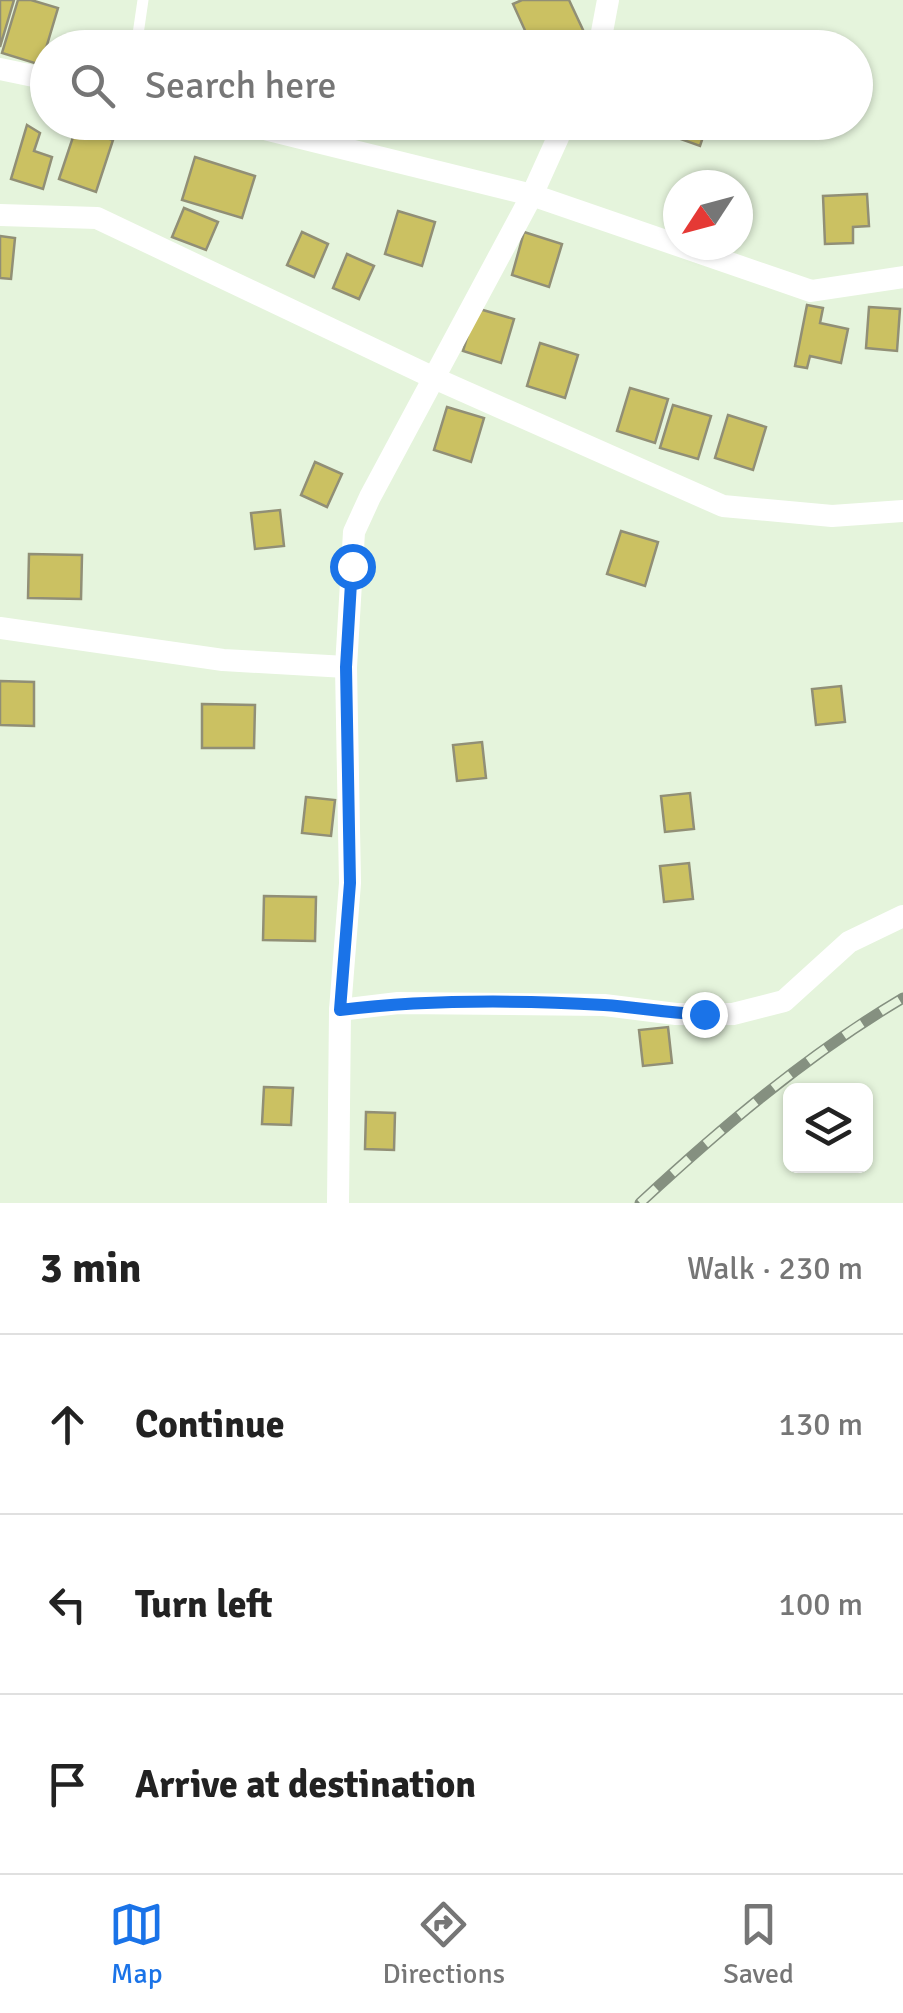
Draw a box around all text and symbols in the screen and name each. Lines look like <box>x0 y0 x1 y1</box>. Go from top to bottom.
search box <box>30 30 873 140</box>
icon: search <box>65 58 120 113</box>
text: Search here <box>145 62 337 109</box>
north arrow <box>663 170 753 260</box>
route start <box>330 544 376 590</box>
route end <box>682 992 728 1038</box>
map controls <box>783 1083 873 1173</box>
button: layers <box>783 1083 873 1173</box>
text: 3 min <box>40 1243 141 1294</box>
text: Walk · 230 m <box>687 1249 863 1288</box>
icon: ahead <box>40 1397 95 1452</box>
text: Continue <box>135 1401 285 1448</box>
text: 130 m <box>779 1405 863 1444</box>
icon: left <box>40 1577 95 1632</box>
text: Turn left <box>135 1581 273 1628</box>
text: 100 m <box>779 1585 863 1624</box>
icon: arrive <box>40 1757 95 1812</box>
text: Arrive at destination <box>135 1761 476 1808</box>
tab: Map <box>109 1897 164 1991</box>
tab: Directions <box>383 1897 505 1991</box>
tab: Saved <box>723 1897 794 1991</box>

